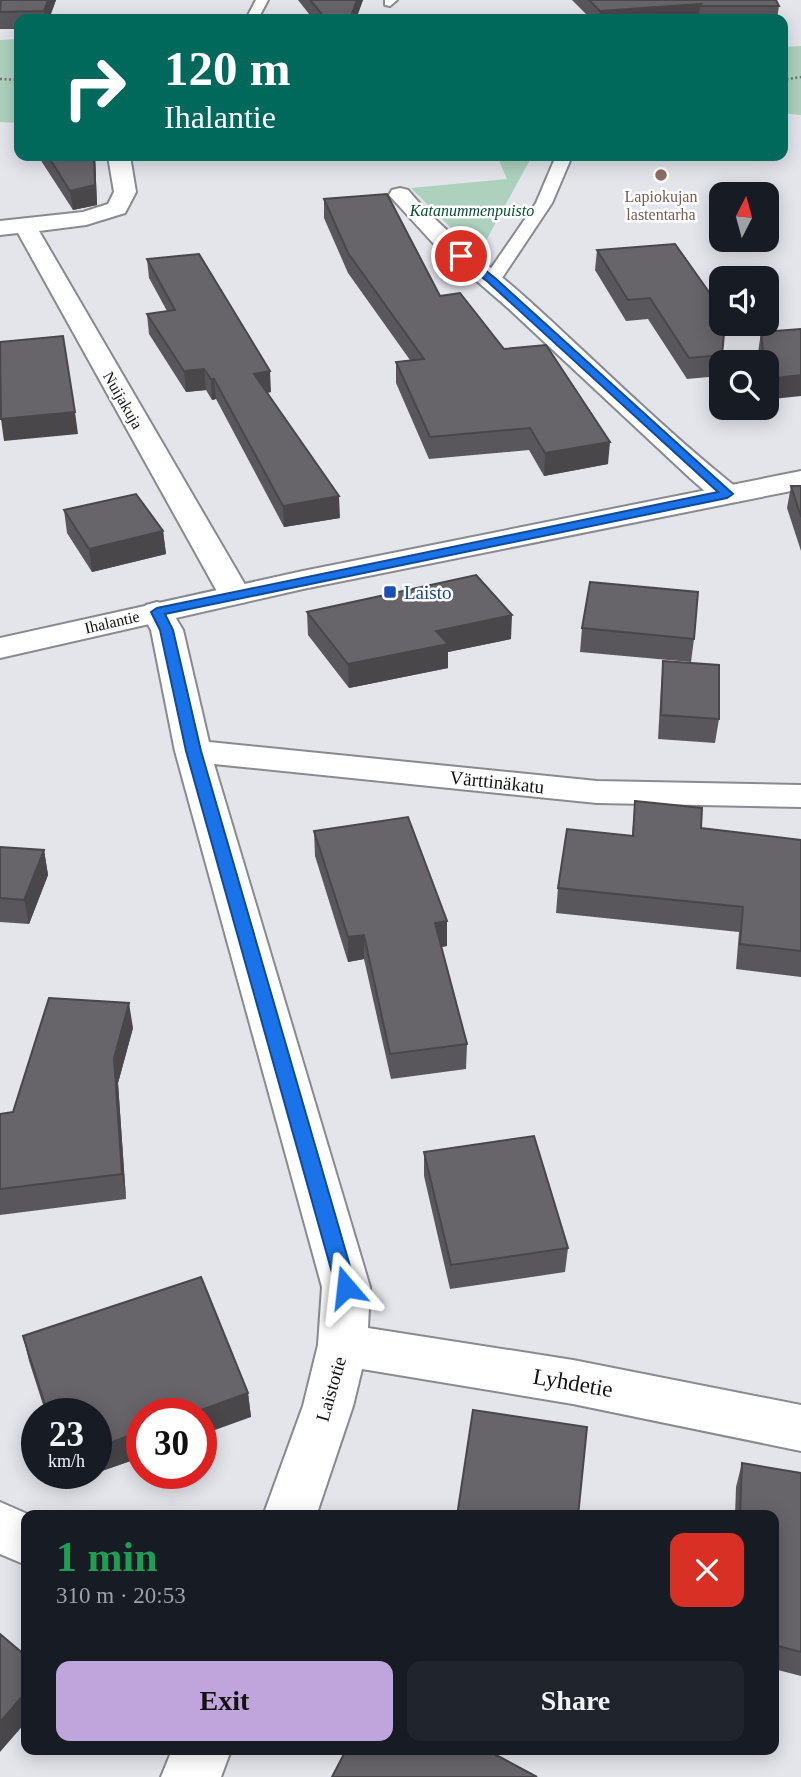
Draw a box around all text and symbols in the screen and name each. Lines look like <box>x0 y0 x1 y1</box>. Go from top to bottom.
text: 120 m <box>164 41 291 96</box>
icon: right <box>49 42 140 133</box>
text: Ihalantie <box>164 99 276 135</box>
marker: Lapiokujan lastentarha <box>653 167 669 183</box>
north arrow <box>709 182 779 252</box>
map controls <box>709 182 779 420</box>
place label: Lapiokujan lastentarha <box>625 188 697 223</box>
park label: Katanummenpuisto <box>409 202 534 220</box>
pin <box>431 226 491 286</box>
icon: arrive <box>442 237 480 275</box>
button: sound <box>709 266 779 336</box>
button: search <box>709 350 779 420</box>
street label: Nuijakuja <box>99 368 146 432</box>
place label: Laisto <box>404 582 452 603</box>
marker: Laisto <box>382 584 398 600</box>
street label: Ihalantie <box>83 607 141 637</box>
street label: Värttinäkatu <box>449 767 546 797</box>
position arrow <box>309 1250 383 1324</box>
street label: Laistotie <box>312 1354 350 1424</box>
street label: Lyhdetie <box>531 1364 615 1402</box>
speed limit sign: 30 <box>126 1398 217 1489</box>
text: 23 <box>49 1415 84 1454</box>
text: km/h <box>48 1451 85 1471</box>
button: close <box>670 1533 744 1607</box>
text: 1 min <box>56 1534 158 1580</box>
text: 310 m · 20:53 <box>56 1583 186 1608</box>
button: Exit <box>56 1661 393 1741</box>
button: Share <box>407 1661 744 1741</box>

